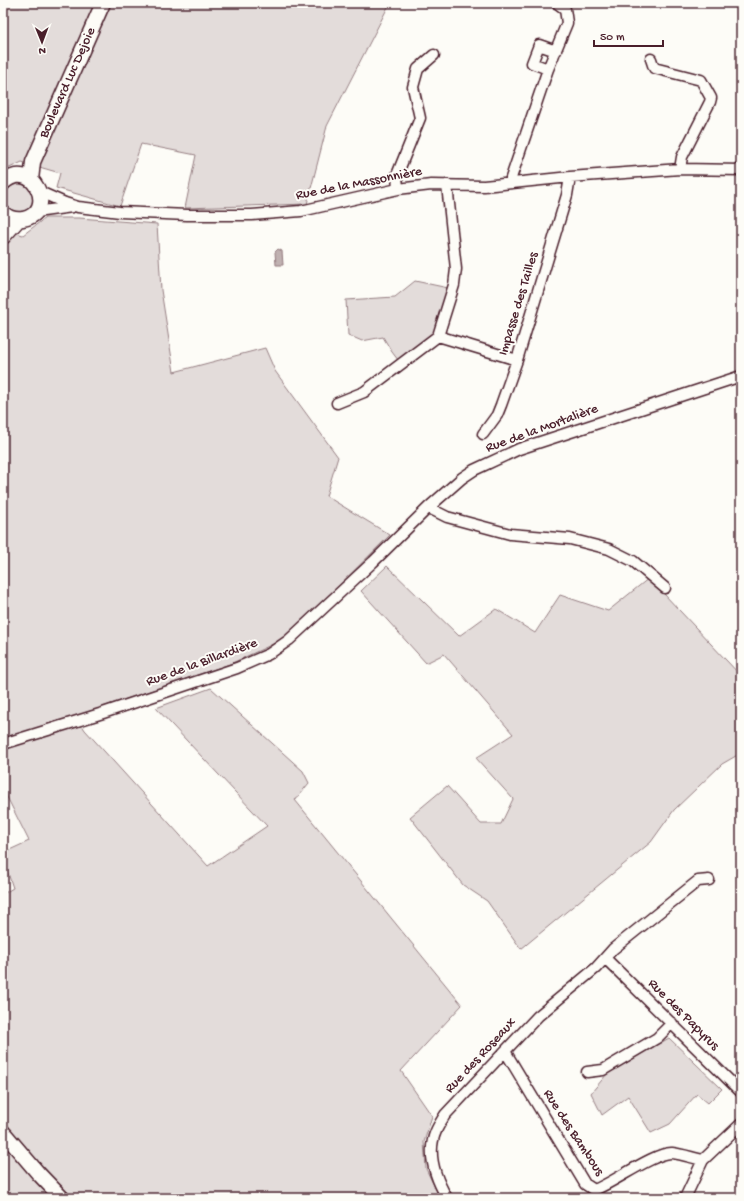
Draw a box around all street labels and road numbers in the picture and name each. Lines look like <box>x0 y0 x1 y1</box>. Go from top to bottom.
street label: Boulevard Luc Dejoie <box>36 24 100 142</box>
street label: Rue de la Massonnière <box>294 163 424 205</box>
street label: Impasse des Tailles <box>495 249 543 358</box>
street label: Rue de la Mortalière <box>484 401 601 457</box>
street label: Rue de la Billardière <box>144 635 261 691</box>
street label: Rue des Papyrus <box>644 976 723 1055</box>
street label: Rue des Roseaux <box>442 1014 521 1097</box>
street label: Rue des Bambous <box>539 1087 608 1180</box>

